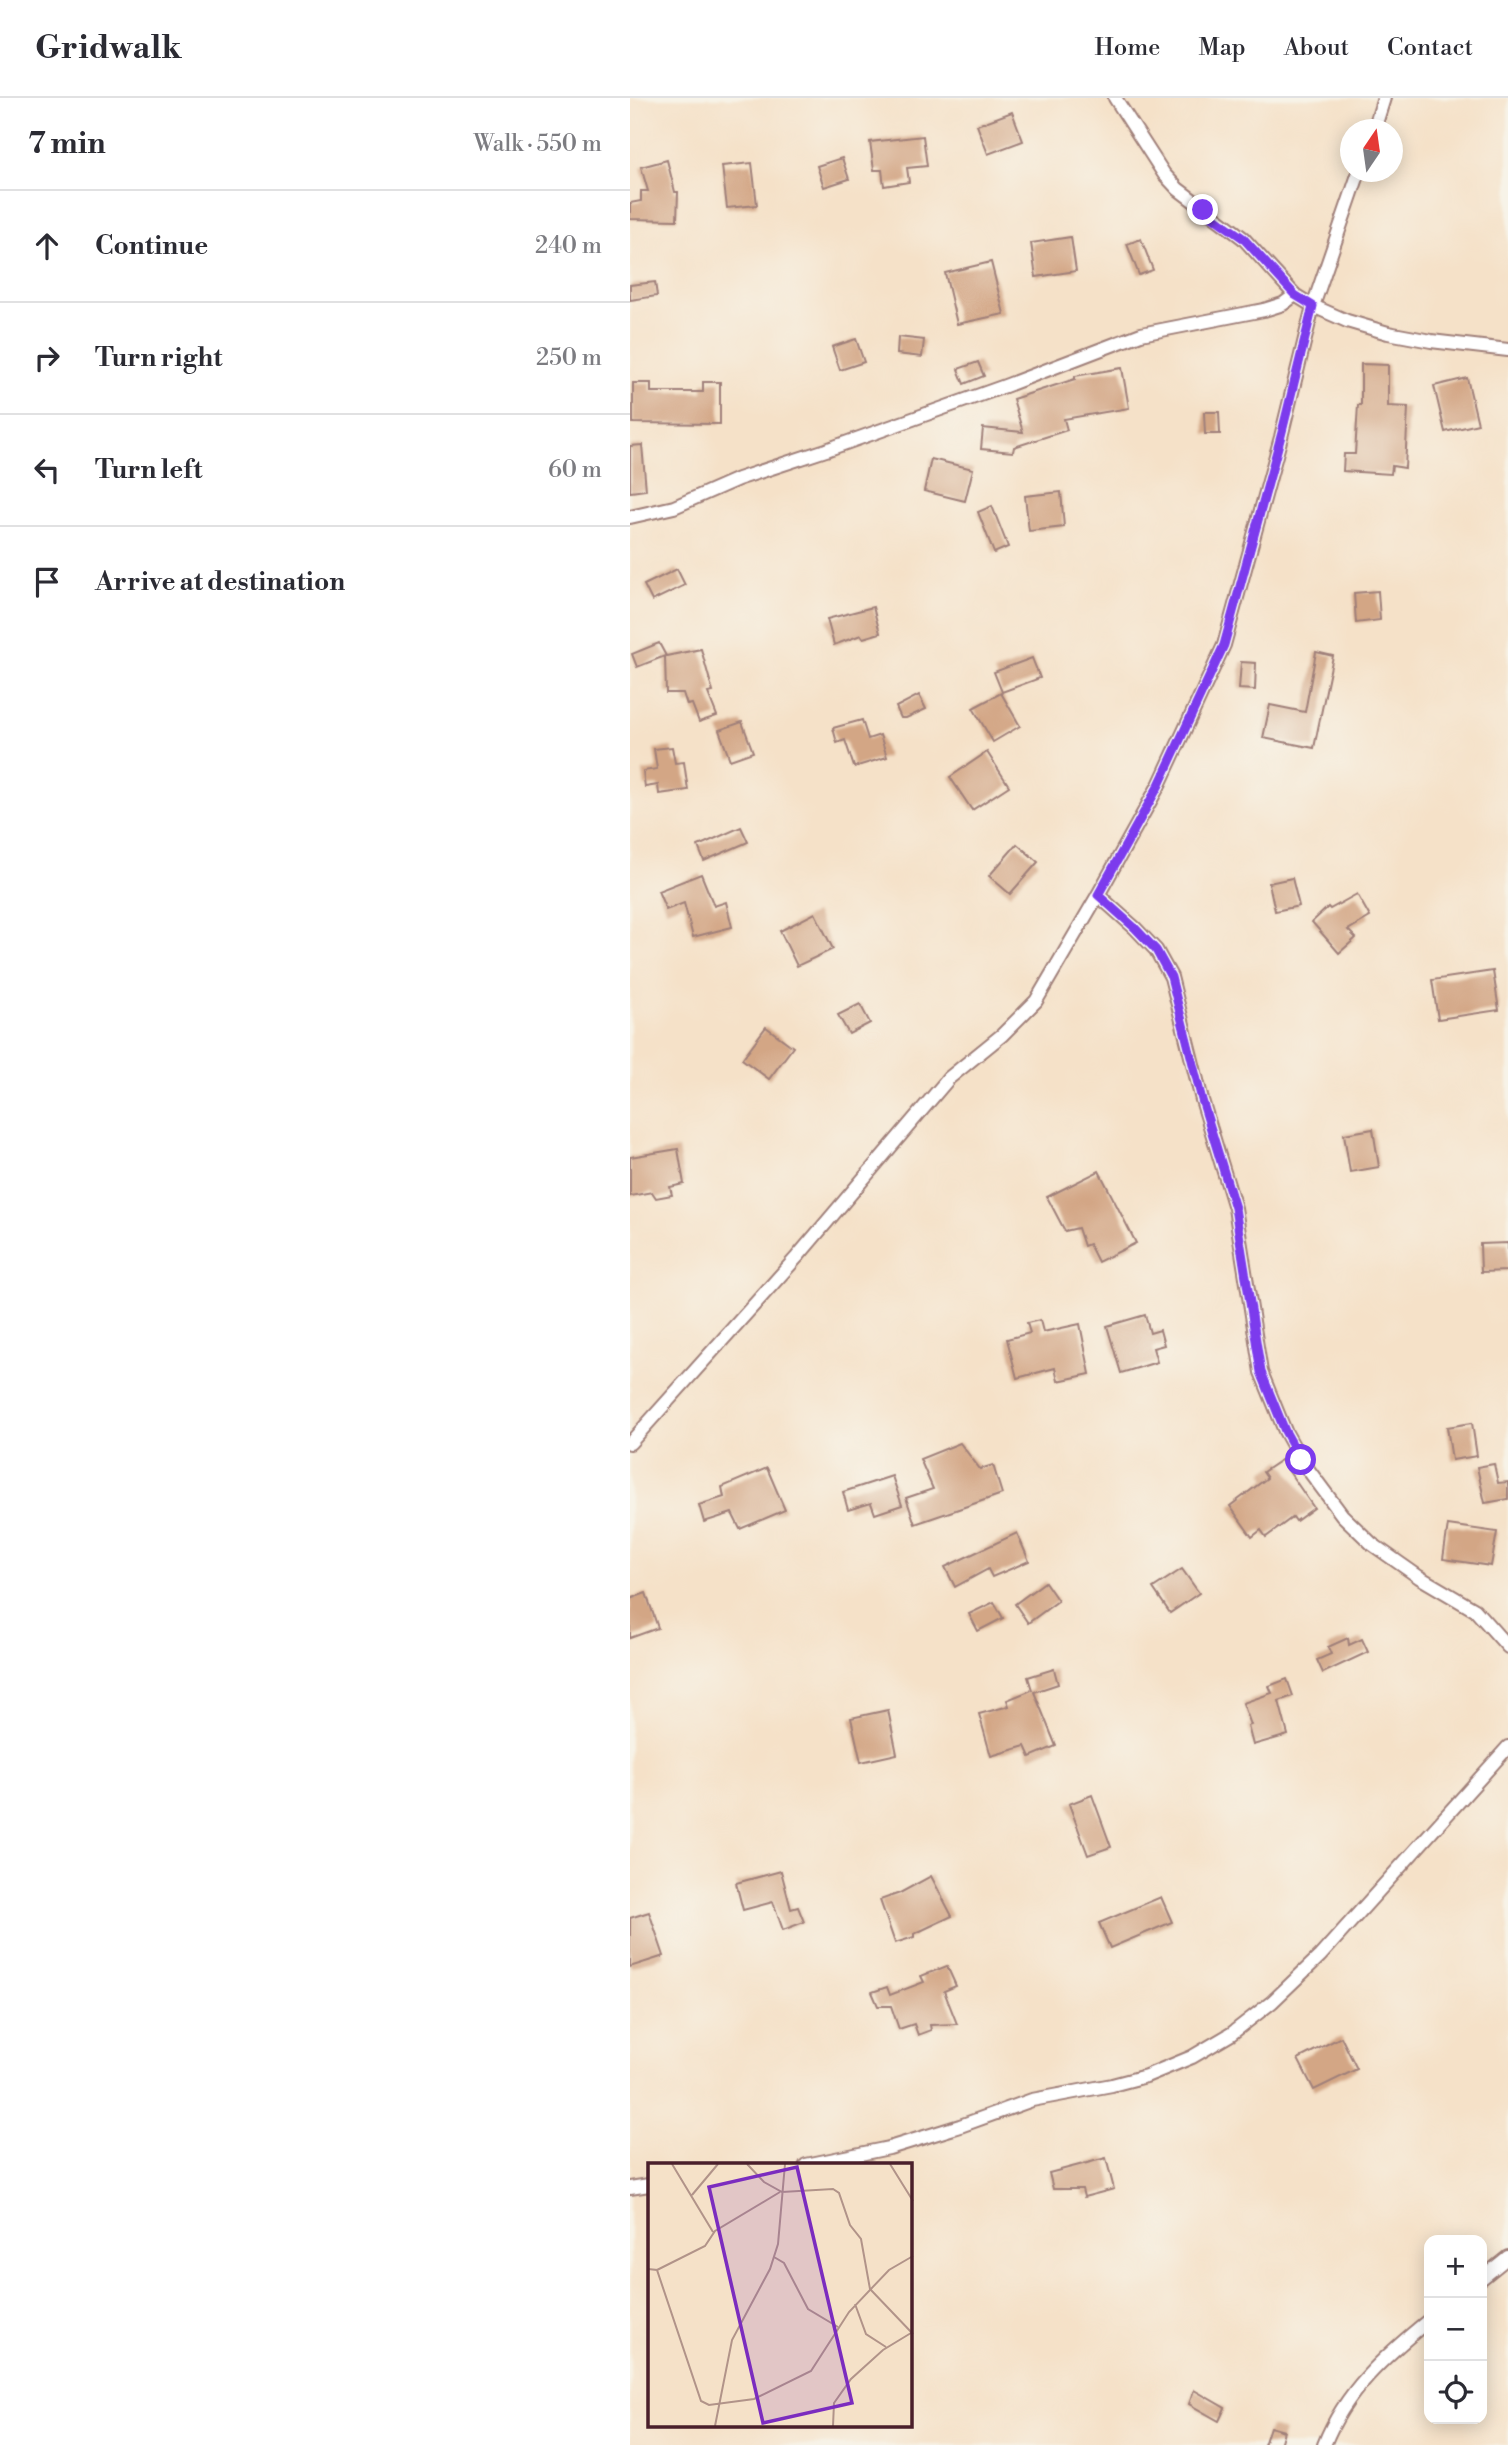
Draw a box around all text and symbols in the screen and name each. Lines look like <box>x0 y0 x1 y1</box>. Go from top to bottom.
text: Gridwalk <box>35 28 182 69</box>
text: Home <box>1095 33 1160 63</box>
text: Map <box>1198 33 1246 63</box>
text: About <box>1284 33 1349 63</box>
text: Contact <box>1387 33 1473 63</box>
north arrow <box>1340 119 1403 182</box>
text: 7 min <box>28 125 106 163</box>
text: Walk · 550 m <box>473 130 602 158</box>
route end <box>1187 194 1218 225</box>
icon: ahead <box>28 227 66 265</box>
text: Continue <box>95 230 208 262</box>
text: 240 m <box>535 232 602 260</box>
icon: right <box>28 339 66 377</box>
text: Turn right <box>95 342 223 374</box>
text: 250 m <box>536 344 602 372</box>
icon: left <box>28 451 66 489</box>
text: Turn left <box>95 454 203 486</box>
text: 60 m <box>548 456 602 484</box>
icon: arrive <box>28 563 66 601</box>
text: Arrive at destination <box>95 566 345 598</box>
route start <box>1285 1444 1316 1475</box>
inset map <box>648 2163 912 2428</box>
map controls <box>1424 2235 1487 2424</box>
button: + <box>1424 2235 1487 2298</box>
button: − <box>1424 2298 1487 2361</box>
button: locate <box>1424 2361 1487 2424</box>

